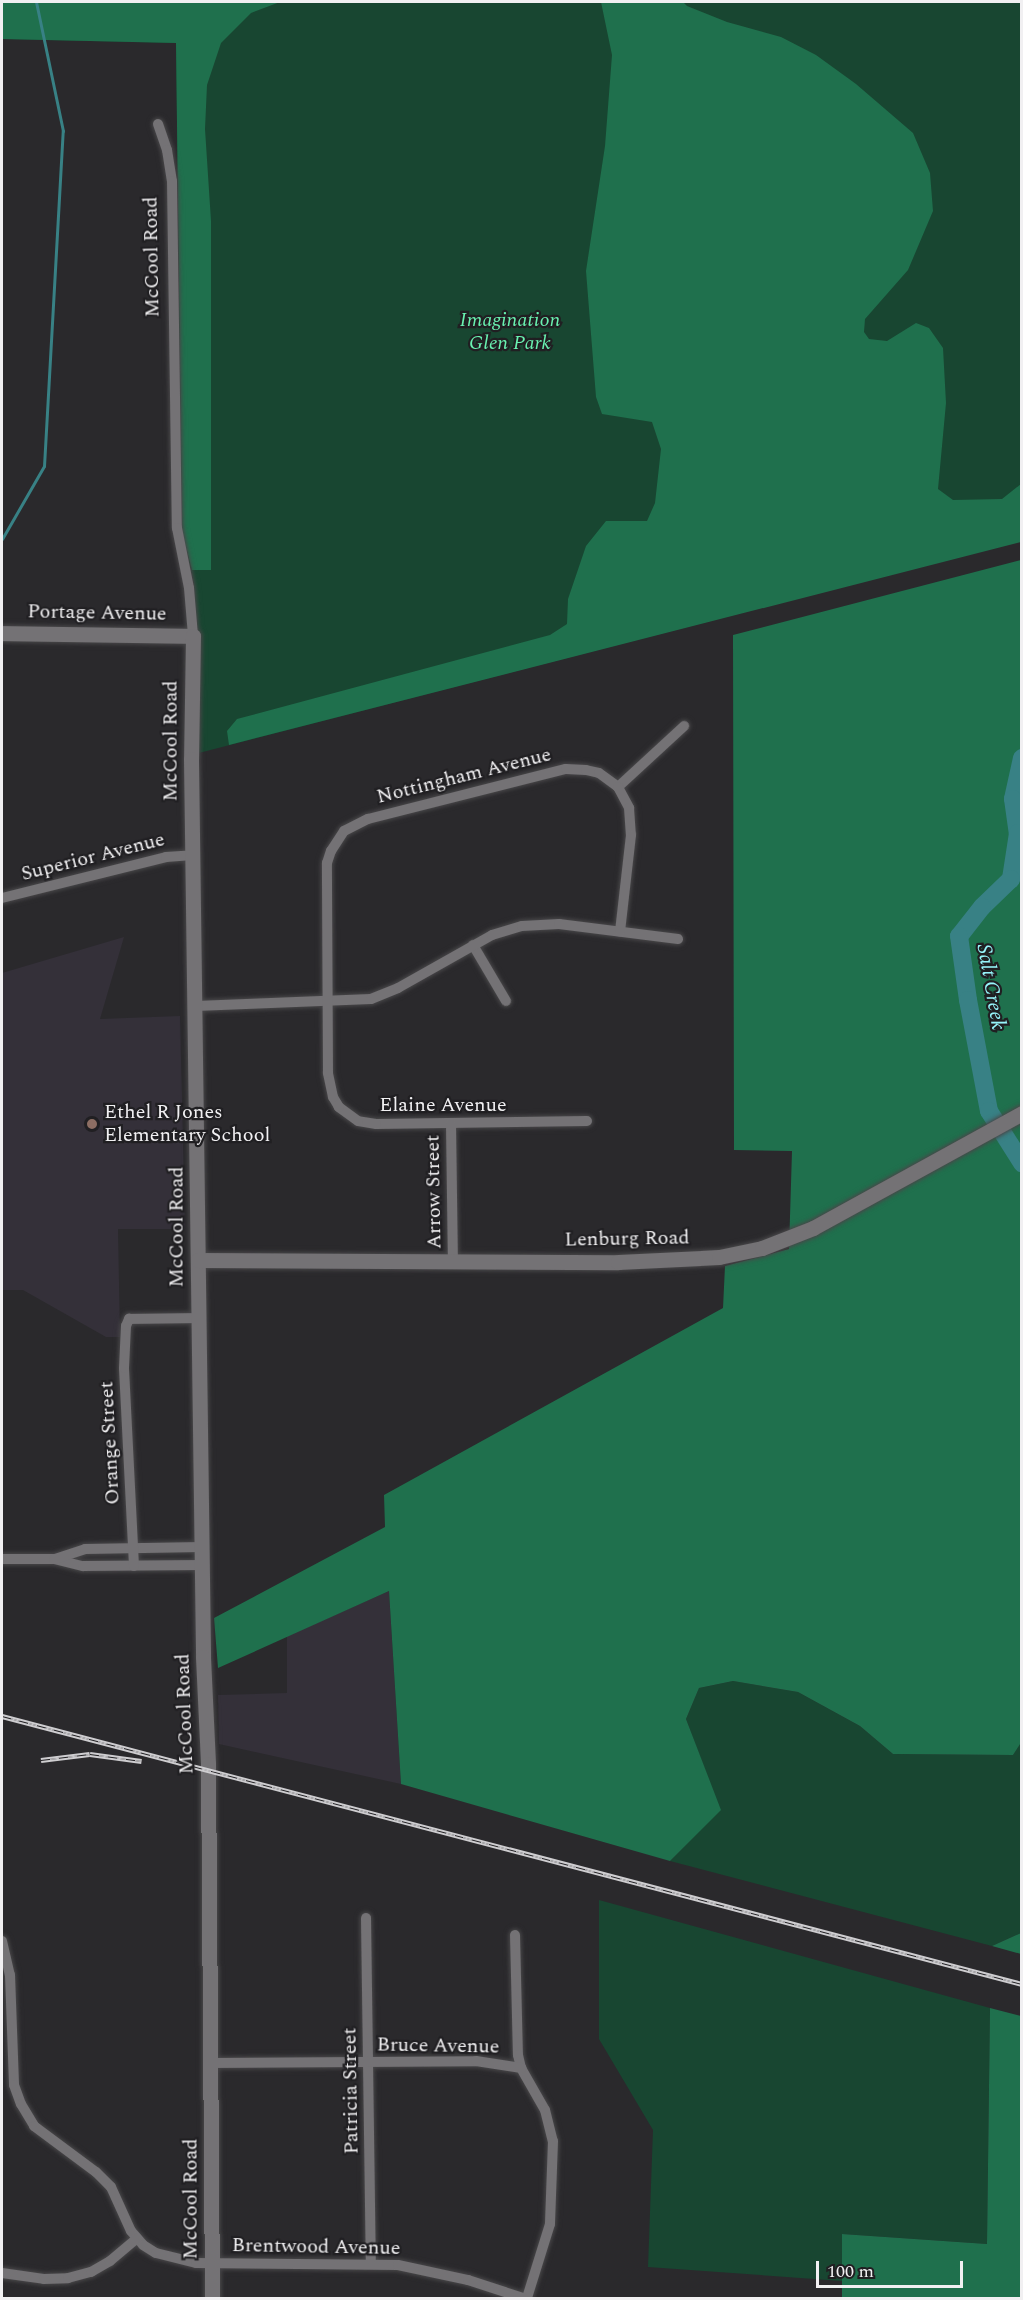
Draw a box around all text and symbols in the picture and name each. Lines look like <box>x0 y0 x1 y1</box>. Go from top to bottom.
street label: McCool Road <box>139 196 165 318</box>
park label: Imagination Glen Park <box>460 308 560 355</box>
street label: Portage Avenue <box>27 600 167 626</box>
street label: McCool Road <box>159 681 183 801</box>
street label: Nottingham Avenue <box>374 743 554 809</box>
street label: Superior Avenue <box>19 828 167 886</box>
water label: Salt Creek <box>971 942 1011 1032</box>
street label: Elaine Avenue <box>379 1093 507 1117</box>
place label: Ethel R Jones Elementary School <box>104 1100 270 1147</box>
marker: Ethel R Jones Elementary School <box>85 1117 99 1131</box>
street label: Arrow Street <box>421 1135 447 1249</box>
street label: McCool Road <box>165 1167 189 1287</box>
street label: Lenburg Road <box>564 1226 690 1252</box>
street label: Orange Street <box>95 1381 125 1505</box>
street label: McCool Road <box>171 1653 199 1775</box>
street label: Patricia Street <box>338 2027 364 2155</box>
street label: Bruce Avenue <box>376 2033 500 2059</box>
street label: McCool Road <box>179 2139 203 2259</box>
street label: Brentwood Avenue <box>232 2234 400 2260</box>
scale bar <box>819 2249 966 2287</box>
text: 100 m <box>827 2258 874 2285</box>

